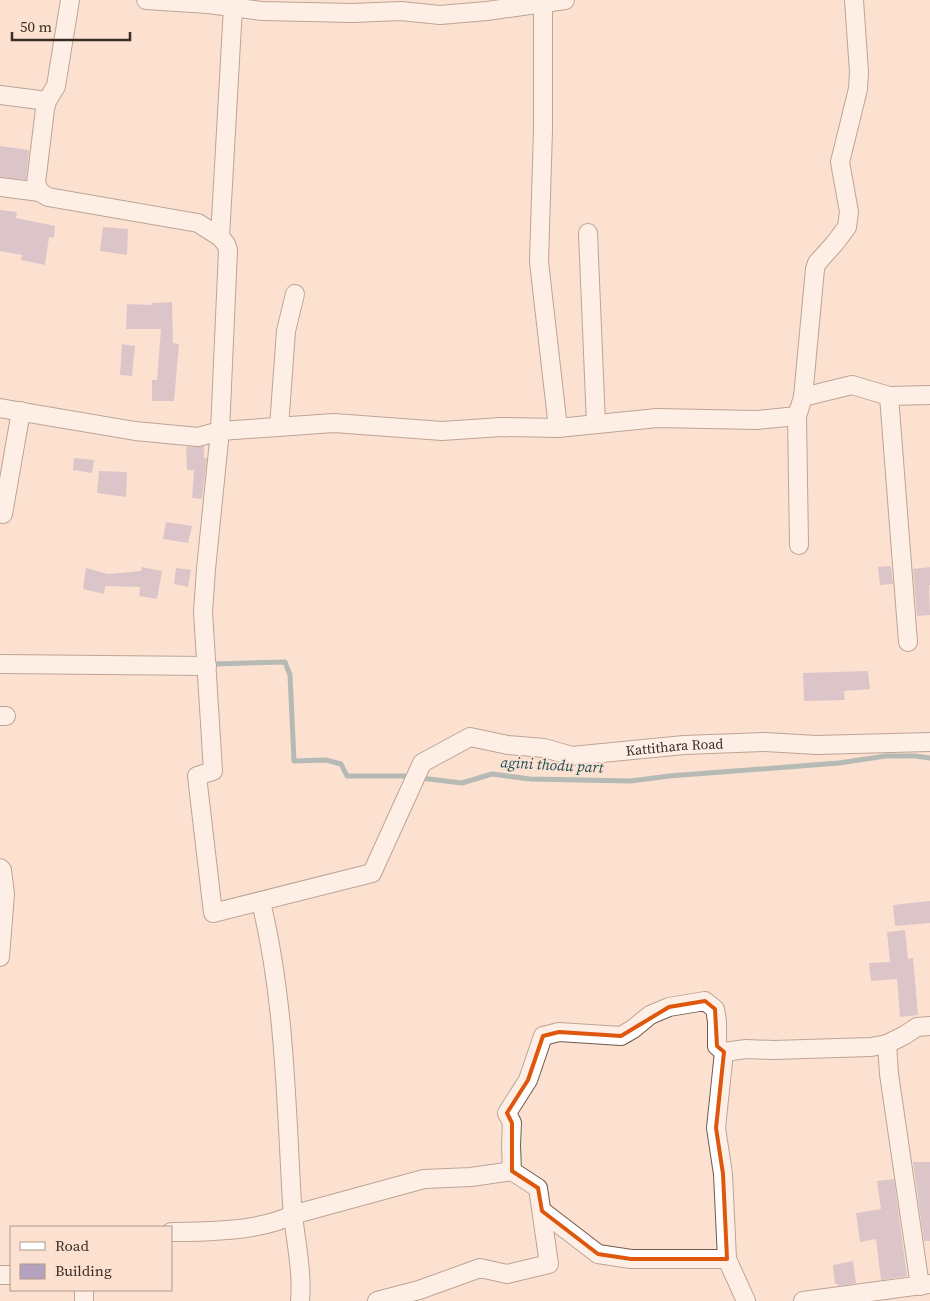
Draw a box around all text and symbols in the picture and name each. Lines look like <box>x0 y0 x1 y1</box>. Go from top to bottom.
scale bar <box>12 10 130 42</box>
text: 50 m <box>20 16 52 37</box>
street label: Kattithara Road <box>625 734 724 761</box>
water label: agini thodu part <box>500 751 605 778</box>
legend <box>10 1226 172 1291</box>
text: Road <box>55 1235 89 1256</box>
text: Building <box>55 1260 112 1281</box>

